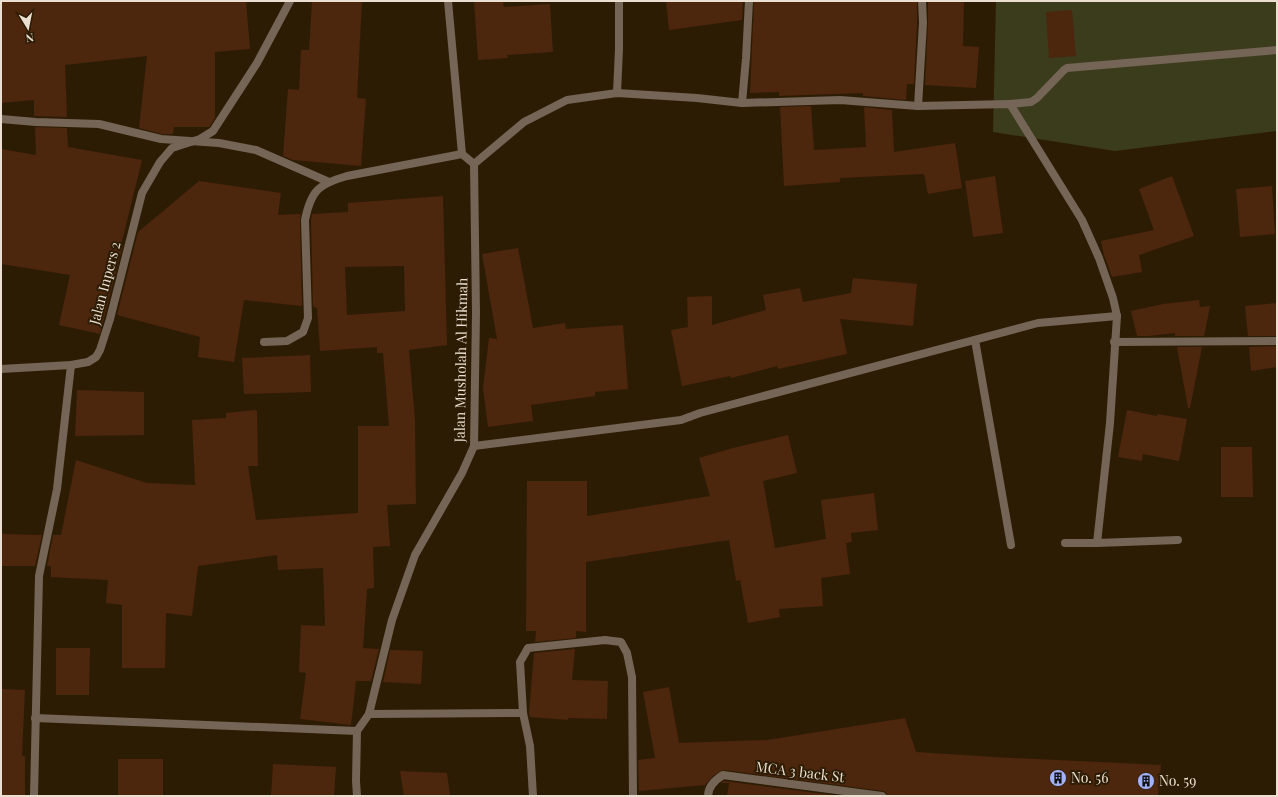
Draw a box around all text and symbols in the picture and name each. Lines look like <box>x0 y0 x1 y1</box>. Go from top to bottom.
north arrow <box>8 8 48 48</box>
text: N <box>25 30 35 46</box>
street label: Jalan Inpers 2 <box>84 239 125 327</box>
street label: Jalan Musholah Al Hikmah <box>450 277 471 444</box>
street label: MCA 3 back St <box>755 757 846 786</box>
building icon: No. 56 <box>1048 768 1068 788</box>
place label: No. 56 <box>1071 768 1108 787</box>
building icon: No. 59 <box>1136 771 1156 791</box>
place label: No. 59 <box>1159 771 1196 790</box>

